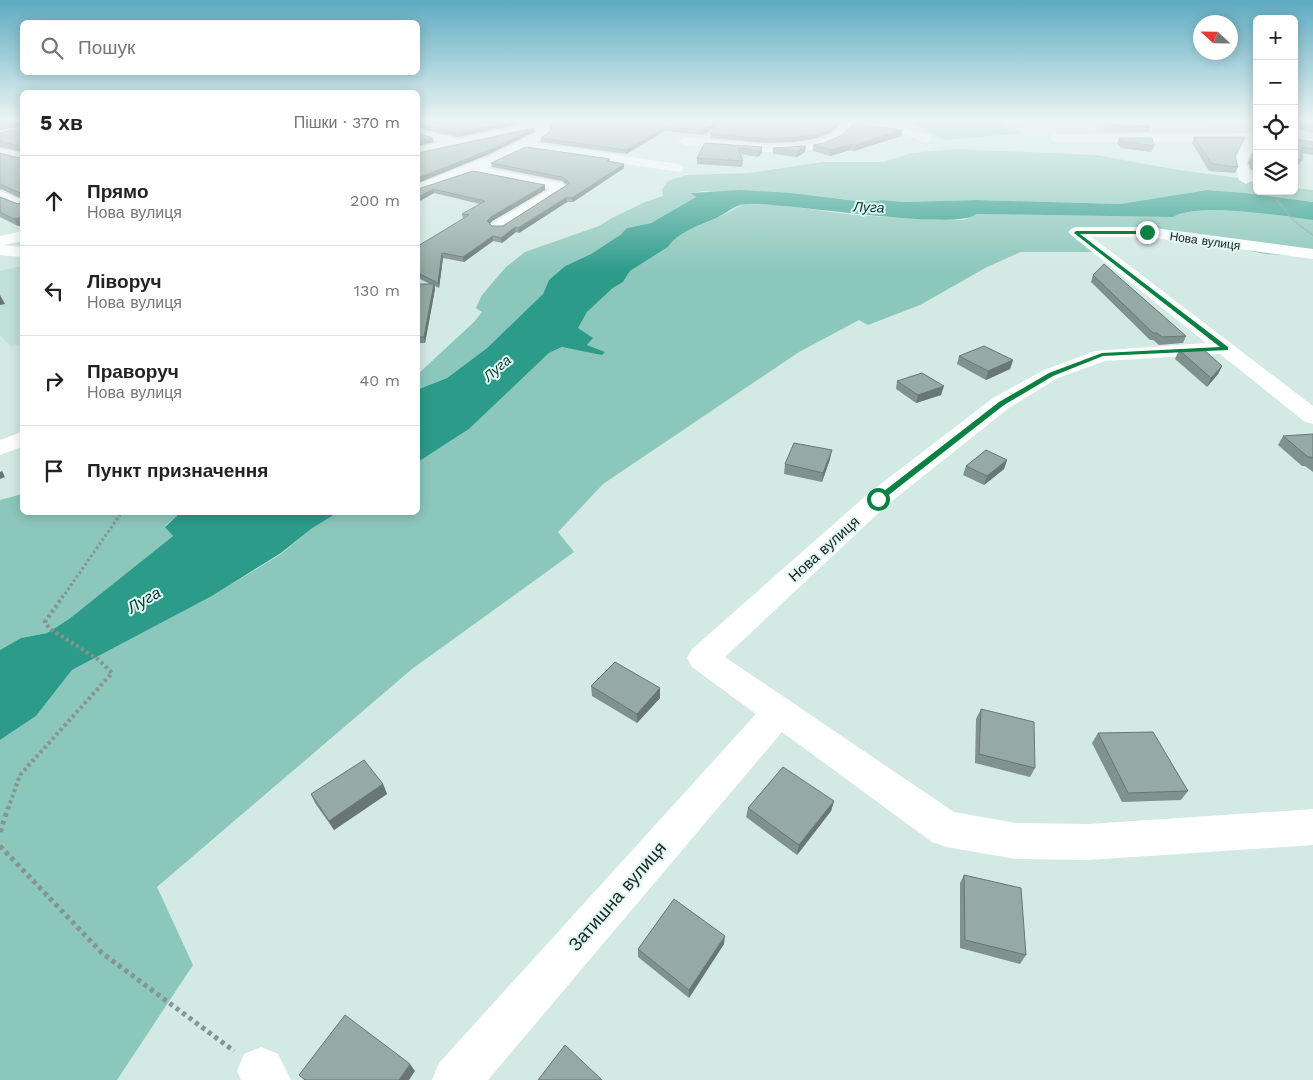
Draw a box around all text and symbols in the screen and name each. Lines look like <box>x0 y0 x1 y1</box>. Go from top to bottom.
north arrow <box>1193 15 1238 60</box>
map controls <box>1253 15 1298 195</box>
button: + <box>1253 15 1298 60</box>
search box <box>20 20 420 75</box>
icon: search <box>38 34 66 62</box>
text: Пошук <box>78 36 135 59</box>
button: − <box>1253 60 1298 105</box>
button: locate <box>1253 105 1298 150</box>
text: 5 хв <box>40 110 83 135</box>
text: Пішки · 370 m <box>294 113 400 132</box>
button: layers <box>1253 150 1298 195</box>
text: Прямо <box>87 180 149 203</box>
icon: ahead <box>40 187 68 215</box>
text: 200 m <box>350 191 400 210</box>
water label: Луга <box>852 198 885 216</box>
text: Нова вулиця <box>87 203 182 222</box>
route end <box>1136 221 1159 244</box>
street label: Нова вулиця <box>1169 229 1241 253</box>
text: Ліворуч <box>87 270 162 293</box>
icon: left <box>40 277 68 305</box>
text: 130 m <box>354 281 400 300</box>
text: Нова вулиця <box>87 293 182 312</box>
water label: Луга <box>479 352 514 385</box>
text: Праворуч <box>87 360 179 383</box>
icon: right <box>40 367 68 395</box>
text: 40 m <box>360 371 400 390</box>
text: Нова вулиця <box>87 383 182 402</box>
icon: arrive <box>40 457 68 485</box>
text: Пункт призначення <box>87 459 268 482</box>
route start <box>867 488 890 511</box>
street label: Нова вулиця <box>785 513 863 585</box>
water label: Луга <box>123 583 164 618</box>
street label: Затишна вулиця <box>564 837 670 955</box>

